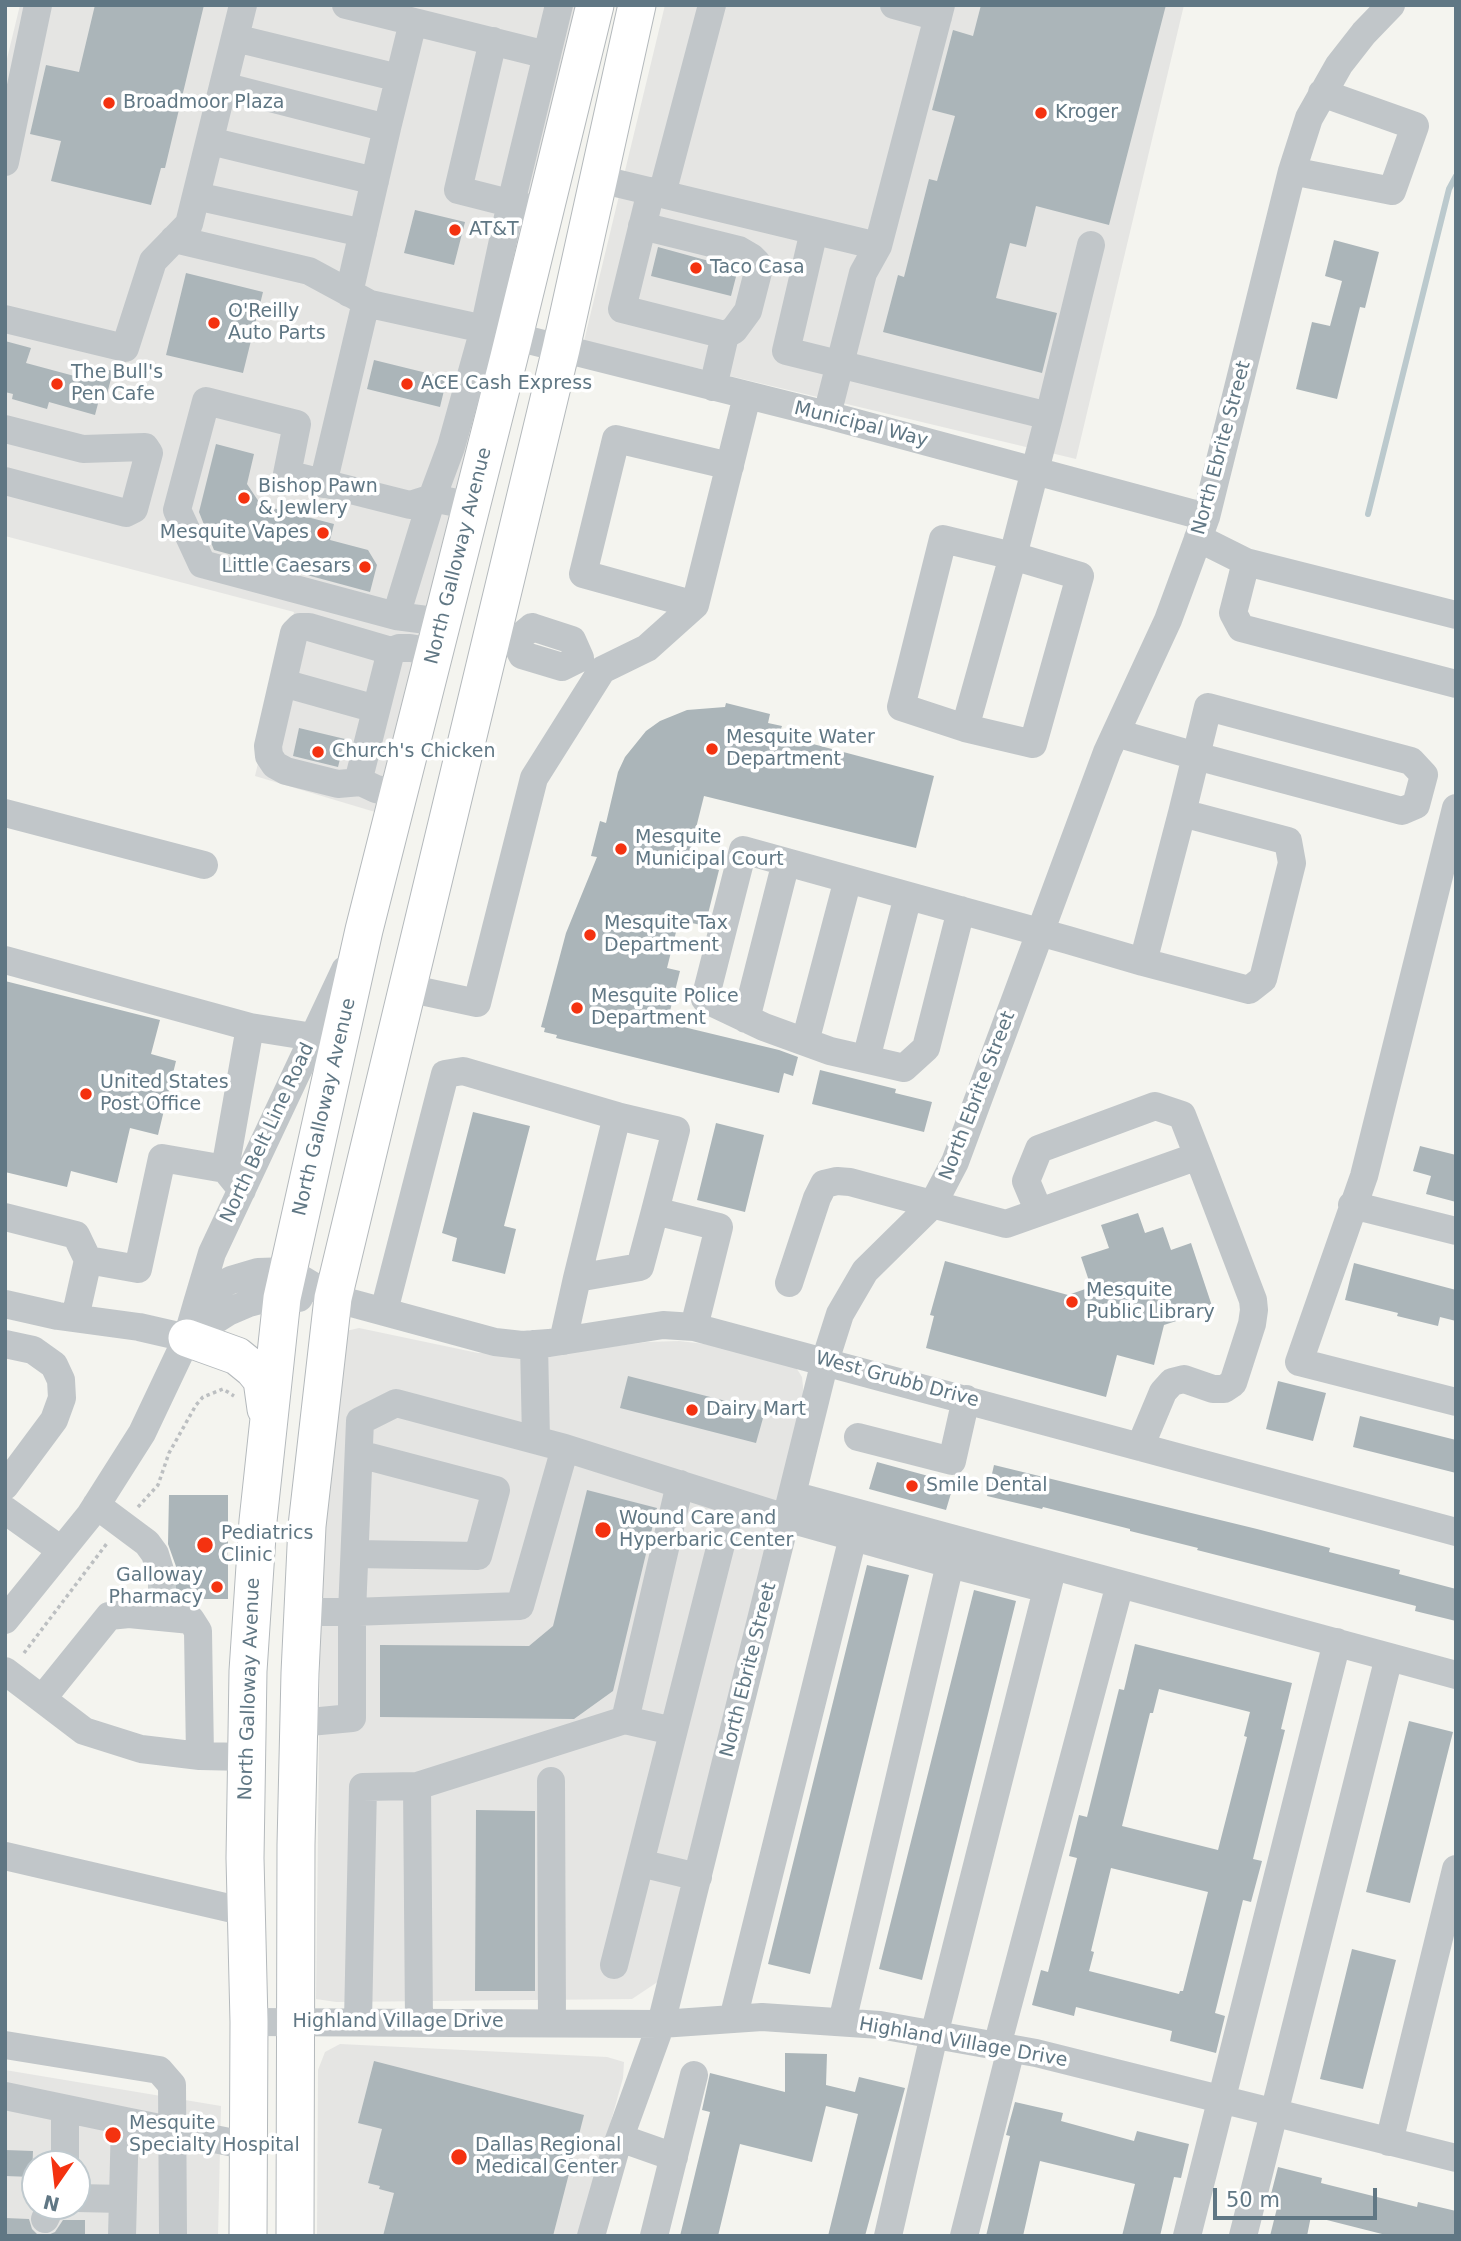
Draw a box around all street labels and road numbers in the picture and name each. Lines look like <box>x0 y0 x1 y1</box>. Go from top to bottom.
street label: North Ebrite Street <box>1188 358 1256 538</box>
street label: Municipal Way <box>792 397 930 453</box>
street label: North Galloway Avenue <box>421 445 497 667</box>
street label: North Galloway Avenue <box>289 996 361 1218</box>
street label: North Ebrite Street <box>935 1008 1021 1184</box>
street label: North Belt Line Road <box>216 1039 320 1227</box>
street label: West Grubb Drive <box>813 1347 981 1413</box>
street label: North Galloway Avenue <box>235 1577 265 1801</box>
street label: North Ebrite Street <box>716 1580 782 1760</box>
street label: Highland Village Drive <box>292 2011 504 2033</box>
street label: Highland Village Drive <box>857 2013 1069 2073</box>

